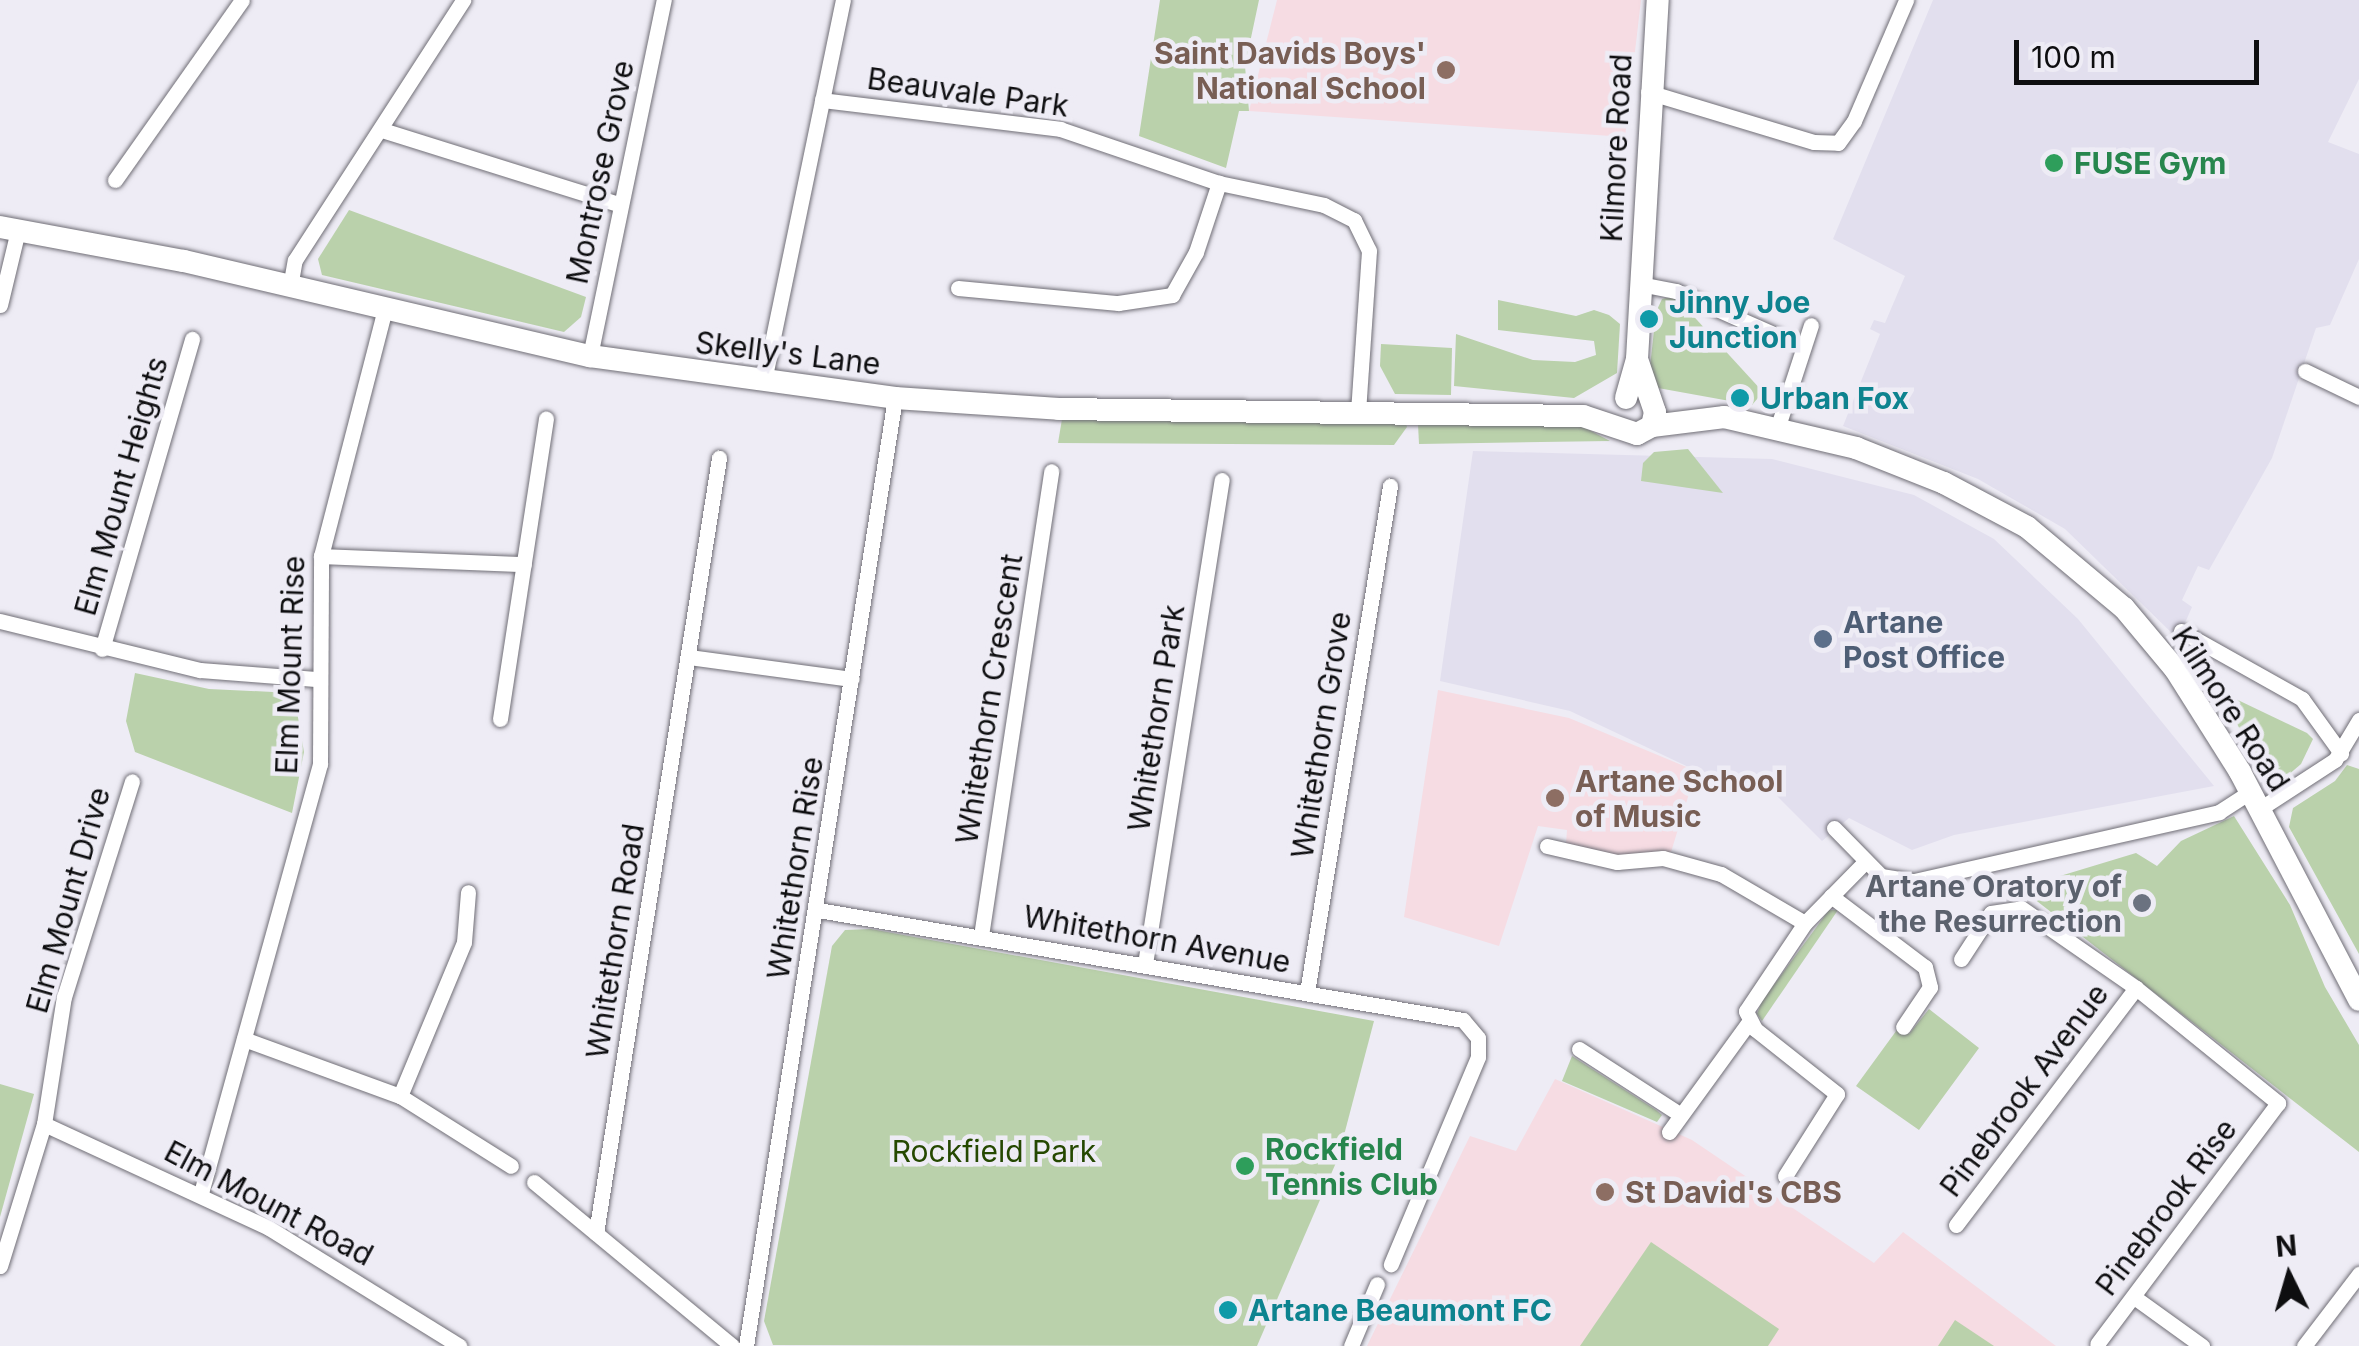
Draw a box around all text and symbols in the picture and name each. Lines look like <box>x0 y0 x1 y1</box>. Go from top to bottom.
scale bar <box>2019 20 2264 82</box>
place label: Saint Davids Boys' National School <box>1154 35 1426 106</box>
text: 100 m <box>2031 39 2116 75</box>
street label: Kilmore Road <box>1593 53 1639 243</box>
street label: Montrose Grove <box>559 57 641 287</box>
marker: Saint Davids Boys' National School <box>1435 59 1457 81</box>
street label: Beauvale Park <box>865 60 1071 124</box>
place label: FUSE Gym <box>2074 145 2226 181</box>
marker: FUSE Gym <box>2043 152 2065 174</box>
place label: Jinny Joe Junction <box>1669 284 1810 354</box>
marker: Jinny Joe Junction <box>1638 308 1660 330</box>
street label: Skelly's Lane <box>693 324 883 382</box>
street label: Elm Mount Heights <box>67 353 175 619</box>
place label: Urban Fox <box>1760 380 1909 416</box>
marker: Urban Fox <box>1729 387 1751 409</box>
street label: Whitethorn Crescent <box>948 551 1030 847</box>
street label: Elm Mount Rise <box>268 555 312 775</box>
street label: Whitethorn Park <box>1120 602 1192 834</box>
place label: Artane Post Office <box>1843 604 2005 674</box>
street label: Whitethorn Grove <box>1284 609 1358 861</box>
street label: Kilmore Road <box>2165 620 2297 798</box>
marker: Artane Post Office <box>1812 628 1834 650</box>
street label: Whitethorn Rise <box>760 754 830 982</box>
place label: Artane School of Music <box>1575 763 1783 834</box>
street label: Elm Mount Drive <box>19 783 117 1017</box>
marker: Artane School of Music <box>1544 787 1566 809</box>
street label: Whitethorn Road <box>579 821 651 1061</box>
place label: Artane Oratory of the Resurrection <box>1865 868 2122 938</box>
marker: Artane Oratory of the Resurrection <box>2131 892 2153 914</box>
street label: Whitethorn Avenue <box>1021 898 1293 980</box>
street label: Pinebrook Avenue <box>1932 977 2116 1203</box>
street label: Pinebrook Rise <box>2088 1112 2244 1302</box>
place label: Rockfield Tennis Club <box>1265 1131 1438 1202</box>
street label: Elm Mount Road <box>158 1133 380 1273</box>
park label: Rockfield Park <box>892 1133 1096 1169</box>
marker: Rockfield Tennis Club <box>1234 1155 1256 1177</box>
place label: St David's CBS <box>1625 1174 1842 1210</box>
marker: St David's CBS <box>1594 1181 1616 1203</box>
north arrow <box>2239 1226 2339 1326</box>
text: N <box>2274 1228 2298 1264</box>
place label: Artane Beaumont FC <box>1248 1292 1552 1328</box>
marker: Artane Beaumont FC <box>1217 1299 1239 1321</box>

